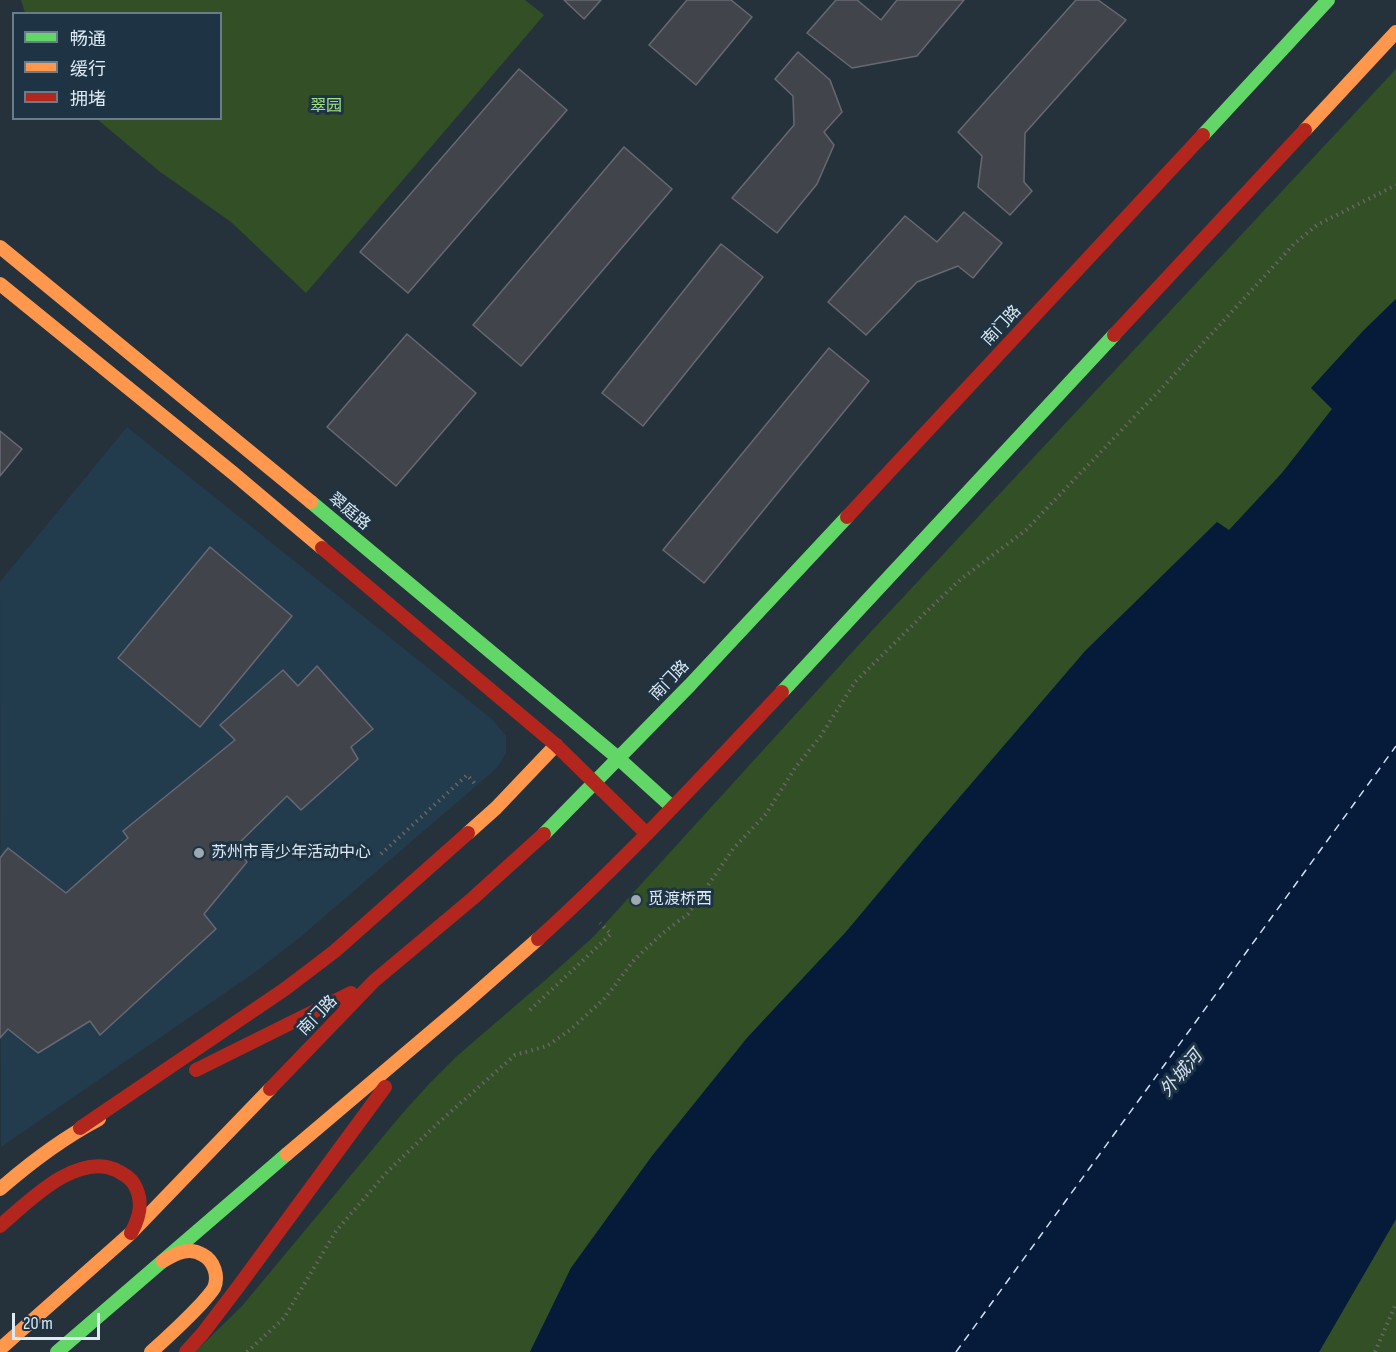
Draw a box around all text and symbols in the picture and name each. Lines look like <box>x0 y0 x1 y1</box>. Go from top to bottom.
legend <box>12 12 222 120</box>
text: 畅通 <box>70 29 106 50</box>
text: 缓行 <box>70 59 106 80</box>
text: 拥堵 <box>70 89 106 110</box>
park label: 翠园 <box>310 97 342 117</box>
street label: 南门路 <box>979 302 1025 350</box>
street label: 翠庭路 <box>324 489 374 535</box>
street label: 南门路 <box>646 657 694 705</box>
place label: 苏州市青少年活动中心 <box>211 843 371 863</box>
marker: 苏州市青少年活动中心 <box>192 846 206 860</box>
place label: 觅渡桥西 <box>648 890 712 910</box>
marker: 觅渡桥西 <box>629 893 643 907</box>
street label: 南门路 <box>294 992 342 1040</box>
water label: 外城河 <box>1156 1046 1208 1102</box>
scale bar <box>15 1301 104 1339</box>
text: 20 m <box>23 1313 53 1334</box>

